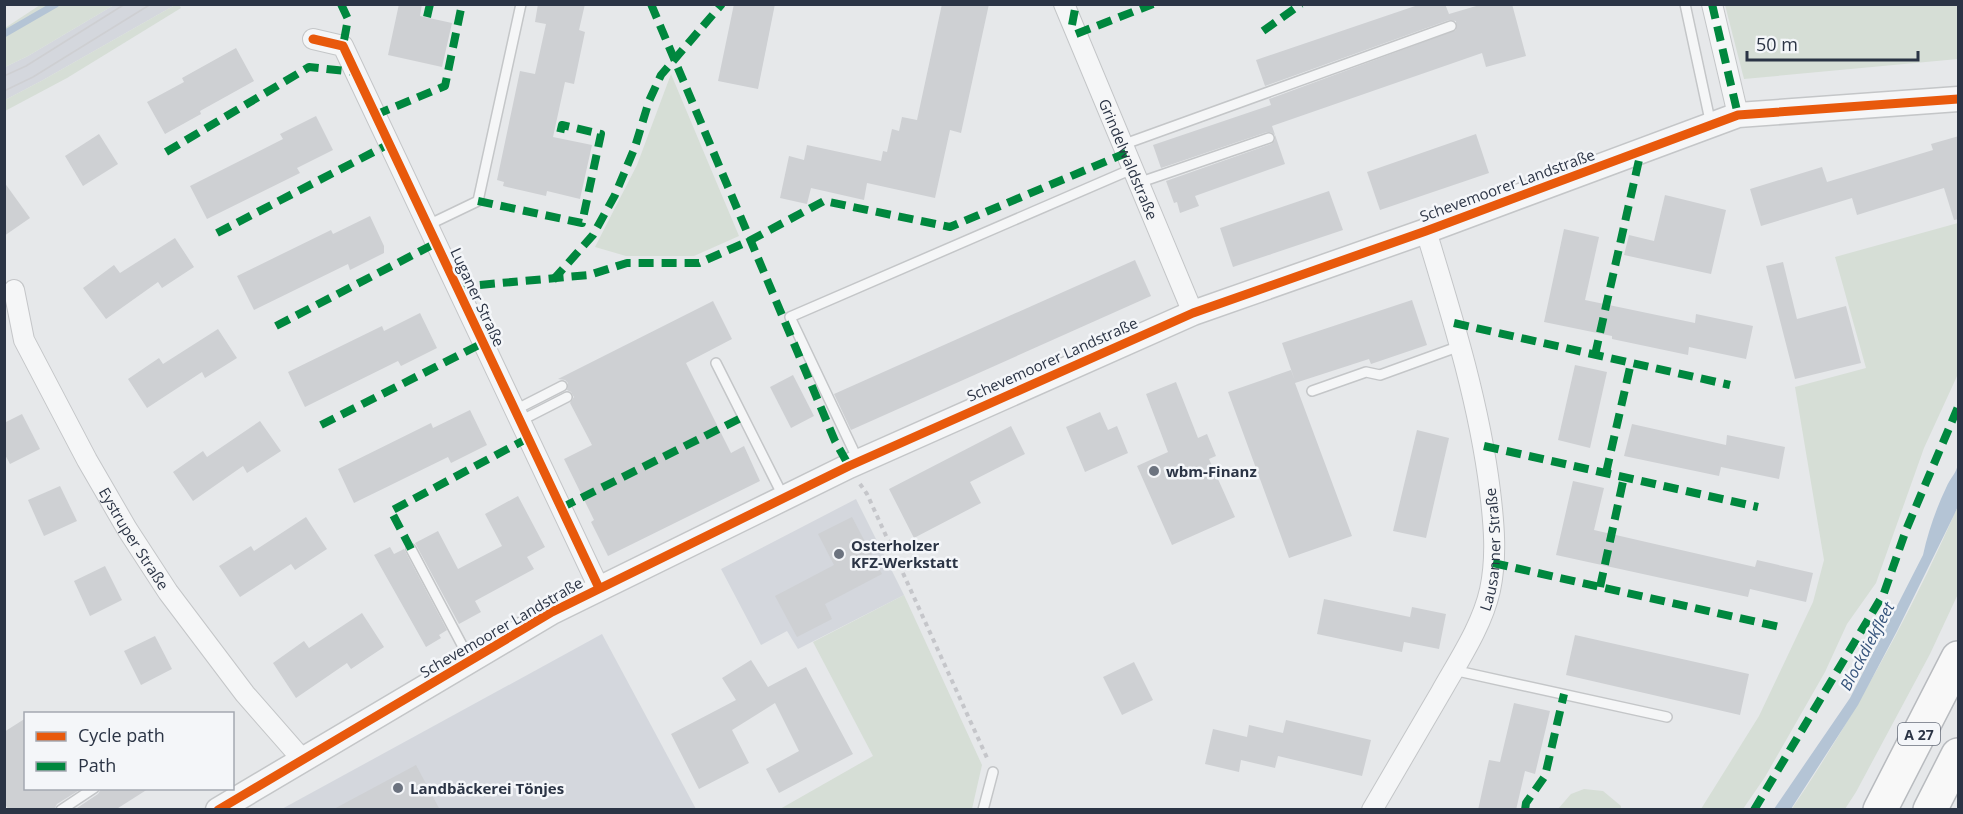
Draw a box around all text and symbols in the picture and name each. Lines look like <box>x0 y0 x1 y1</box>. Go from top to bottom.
scale bar <box>1747 24 1918 62</box>
text: 50 m <box>1756 32 1798 56</box>
street label: Grindelwaldstraße <box>1095 96 1163 222</box>
street label: Schevemoorer Landstraße <box>1417 144 1597 226</box>
street label: Luganer Straße <box>446 244 510 350</box>
street label: Schevemoorer Landstraße <box>964 312 1140 406</box>
place label: wbm-Finanz <box>1166 461 1257 481</box>
marker: wbm-Finanz <box>1147 464 1161 478</box>
street label: Eystruper Straße <box>95 483 174 593</box>
street label: Lausanner Straße <box>1475 487 1504 613</box>
place label: Osterholzer KFZ-Werkstatt <box>851 535 959 572</box>
marker: Osterholzer KFZ-Werkstatt <box>832 547 846 561</box>
street label: Schevemoorer Landstraße <box>416 572 586 682</box>
water label: Blockdiekfleet <box>1835 597 1900 694</box>
legend <box>24 712 234 790</box>
text: Cycle path <box>78 723 165 747</box>
road number: A 27 <box>1898 723 1940 745</box>
text: Path <box>78 753 116 777</box>
place label: Landbäckerei Tönjes <box>410 778 564 798</box>
marker: Landbäckerei Tönjes <box>391 781 405 795</box>

